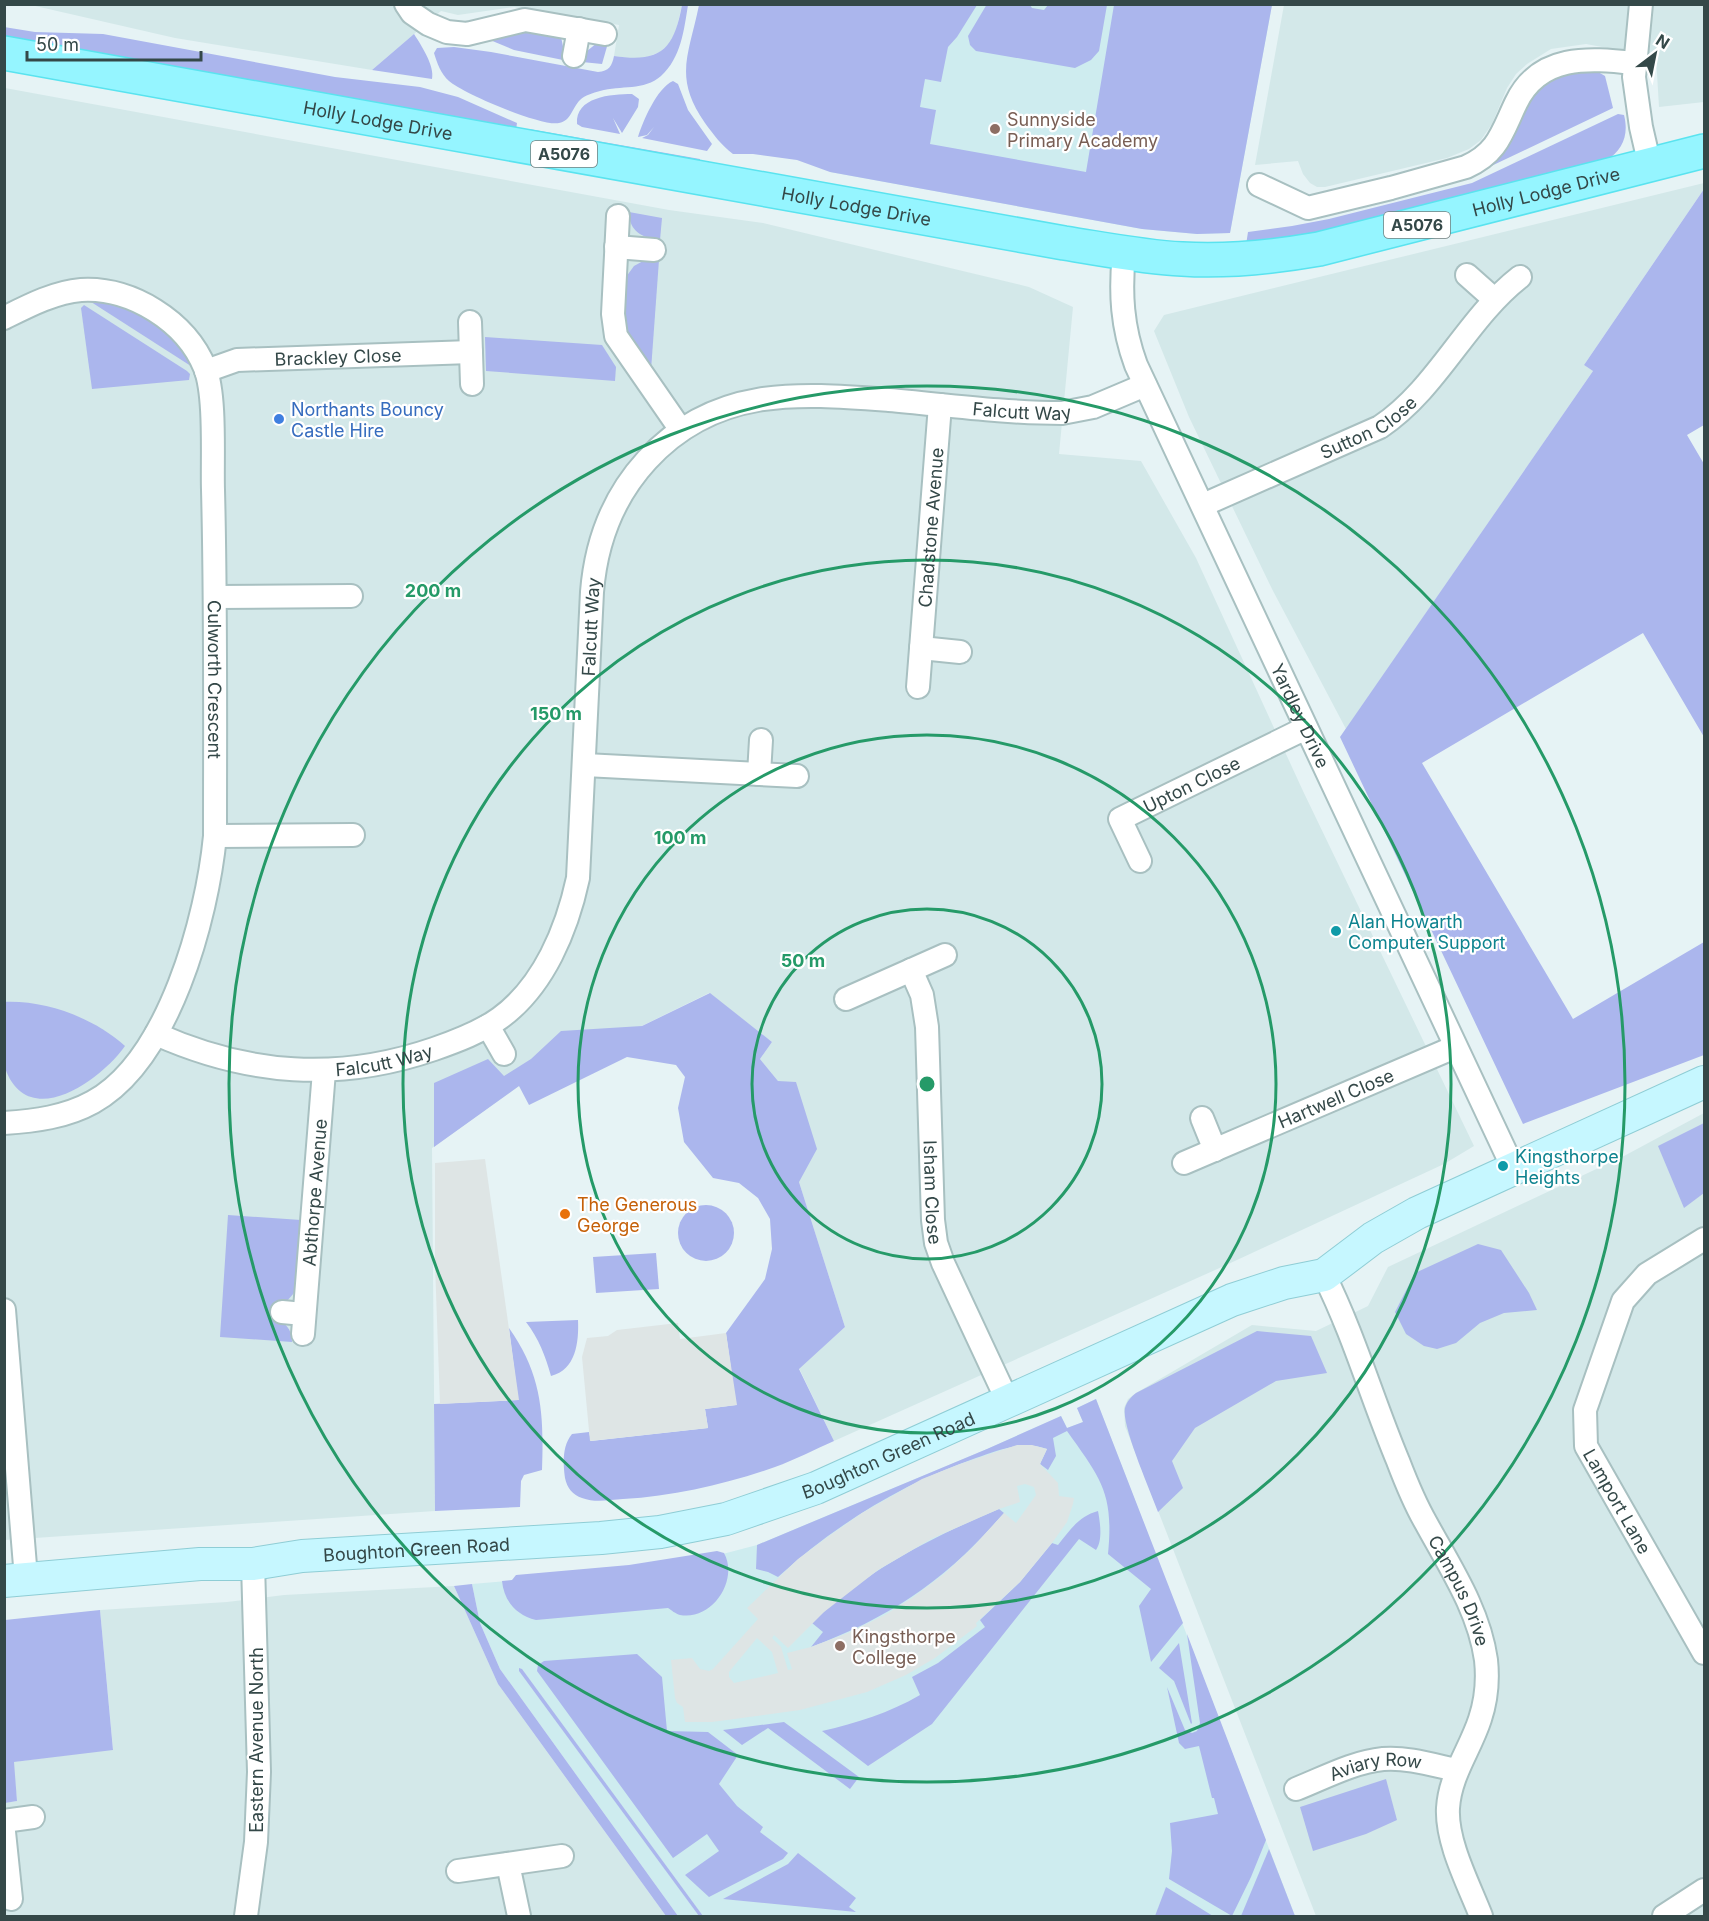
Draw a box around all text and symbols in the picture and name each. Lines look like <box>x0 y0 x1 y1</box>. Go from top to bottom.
scale bar <box>27 24 201 62</box>
north arrow <box>1625 24 1685 84</box>
text: N <box>1652 30 1673 53</box>
text: 50 m <box>36 34 79 55</box>
street label: Holly Lodge Drive <box>302 96 454 144</box>
place label: Sunnyside Primary Academy <box>1007 109 1158 151</box>
marker: Sunnyside Primary Academy <box>988 122 1002 136</box>
road number: A5076 <box>531 141 597 167</box>
street label: Holly Lodge Drive <box>1470 162 1622 220</box>
street label: Holly Lodge Drive <box>780 182 933 229</box>
road number: A5076 <box>1384 212 1450 238</box>
street label: Brackley Close <box>274 344 402 369</box>
street label: Sutton Close <box>1317 391 1421 463</box>
street label: Falcutt Way <box>972 398 1073 424</box>
place label: Northants Bouncy Castle Hire <box>291 399 444 441</box>
marker: Northants Bouncy Castle Hire <box>272 412 286 426</box>
street label: Chadstone Avenue <box>914 447 947 608</box>
street label: Falcutt Way <box>577 576 604 677</box>
text: 200 m <box>405 580 461 601</box>
street label: Culworth Crescent <box>204 600 226 759</box>
street label: Yardley Drive <box>1267 660 1334 771</box>
text: 150 m <box>530 703 582 724</box>
street label: Upton Close <box>1140 752 1243 817</box>
text: 100 m <box>654 827 706 848</box>
place label: Alan Howarth Computer Support <box>1348 911 1506 953</box>
marker: Alan Howarth Computer Support <box>1329 924 1343 938</box>
text: 50 m <box>781 950 825 971</box>
street label: Falcutt Way <box>335 1040 435 1080</box>
street label: Hartwell Close <box>1275 1064 1397 1132</box>
centre of rings <box>917 1074 937 1094</box>
street label: Abthorpe Avenue <box>298 1118 331 1267</box>
street label: Isham Close <box>920 1140 947 1246</box>
place label: Kingsthorpe Heights <box>1515 1146 1619 1188</box>
marker: Kingsthorpe Heights <box>1496 1159 1510 1173</box>
place label: The Generous George <box>577 1194 697 1236</box>
marker: The Generous George <box>558 1207 572 1221</box>
street label: Boughton Green Road <box>799 1407 978 1503</box>
street label: Lamport Lane <box>1579 1445 1656 1557</box>
street label: Campus Drive <box>1424 1531 1494 1648</box>
street label: Boughton Green Road <box>322 1533 510 1565</box>
place label: Kingsthorpe College <box>852 1626 956 1668</box>
marker: Kingsthorpe College <box>833 1639 847 1653</box>
street label: Eastern Avenue North <box>246 1647 267 1833</box>
street label: Aviary Row <box>1326 1748 1424 1784</box>

